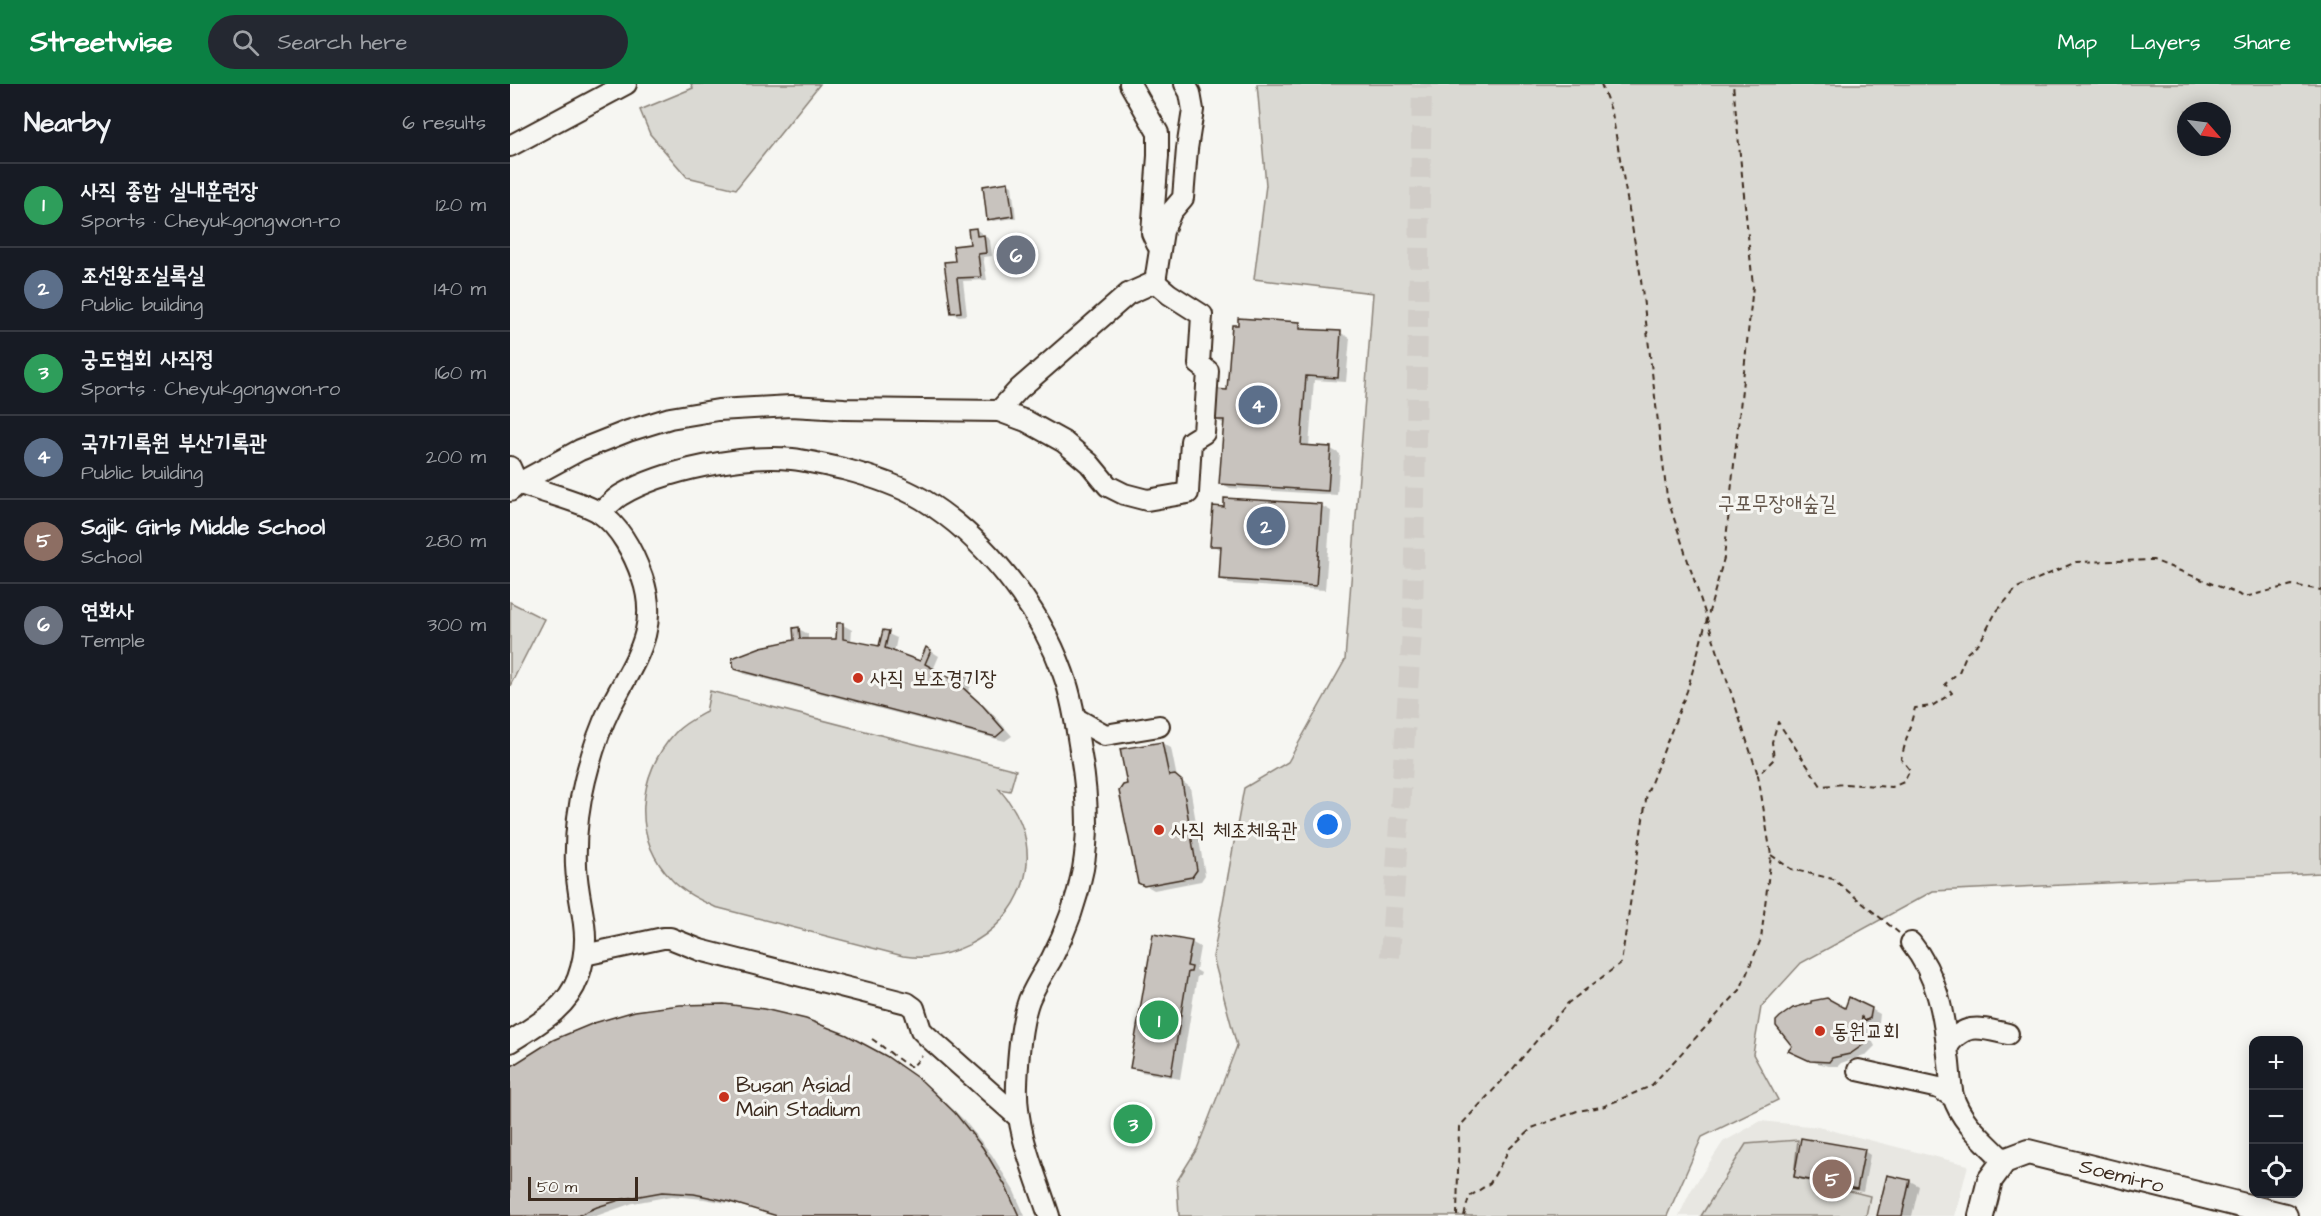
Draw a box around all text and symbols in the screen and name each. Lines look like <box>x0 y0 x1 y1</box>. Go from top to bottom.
search box <box>208 15 628 69</box>
text: Streetwise <box>30 23 172 62</box>
icon: search <box>229 26 262 59</box>
text: Search here <box>277 27 407 58</box>
text: Map <box>2057 28 2097 57</box>
text: Layers <box>2130 28 2200 57</box>
text: Share <box>2233 28 2291 57</box>
north arrow <box>2177 102 2231 156</box>
text: Nearby <box>24 105 111 141</box>
text: 6 results <box>402 109 486 137</box>
text: 사직 종합 실내훈련장 <box>81 176 258 207</box>
text: 1 <box>42 191 45 219</box>
text: 120 m <box>436 191 486 219</box>
text: Sports · Cheyukgongwon-ro <box>81 207 340 235</box>
pin: 6 <box>996 232 1036 278</box>
text: 조선왕조실록실 <box>81 260 205 291</box>
text: 2 <box>38 275 49 303</box>
text: 140 m <box>434 275 486 303</box>
text: Public building <box>81 291 203 319</box>
text: 궁도협회 사직정 <box>81 344 214 375</box>
text: 3 <box>38 359 49 387</box>
text: 160 m <box>435 359 486 387</box>
text: Sports · Cheyukgongwon-ro <box>81 375 340 403</box>
pin: 4 <box>1238 382 1278 428</box>
text: 국가기록원 부산기록관 <box>81 428 267 459</box>
text: 4 <box>37 443 50 471</box>
text: 200 m <box>426 443 486 471</box>
text: Public building <box>81 459 203 487</box>
park label: 구포무장애숲길 <box>1718 489 1836 518</box>
pin: 2 <box>1246 504 1286 548</box>
text: Sajik Girls Middle School <box>81 512 325 543</box>
text: 5 <box>36 527 51 555</box>
text: 280 m <box>425 527 486 555</box>
text: School <box>81 543 142 571</box>
text: 연화사 <box>81 596 134 627</box>
text: 6 <box>37 611 50 639</box>
text: 300 m <box>427 611 486 639</box>
text: Temple <box>81 627 145 655</box>
place label: 사직 보조경기장 <box>870 664 997 693</box>
marker: 사직 보조경기장 <box>851 671 865 685</box>
your location <box>1313 810 1342 839</box>
place label: 사직 체조체육관 <box>1171 816 1298 845</box>
marker: 사직 체조체육관 <box>1152 823 1166 837</box>
pin: 1 <box>1140 998 1178 1042</box>
place label: 동원교회 <box>1832 1017 1900 1046</box>
marker: 동원교회 <box>1813 1024 1827 1038</box>
map controls <box>2249 1036 2303 1198</box>
button: + <box>2249 1036 2303 1090</box>
place label: Busan Asiad Main Stadium <box>736 1071 860 1124</box>
marker: Busan Asiad Main Stadium <box>717 1090 731 1104</box>
button: − <box>2249 1090 2303 1144</box>
pin: 3 <box>1114 1102 1152 1146</box>
button: locate <box>2249 1144 2303 1198</box>
street label: Soemi-ro <box>2076 1151 2167 1200</box>
pin: 5 <box>1812 1156 1852 1202</box>
scale bar <box>528 1174 638 1202</box>
text: 50 m <box>537 1176 577 1198</box>

